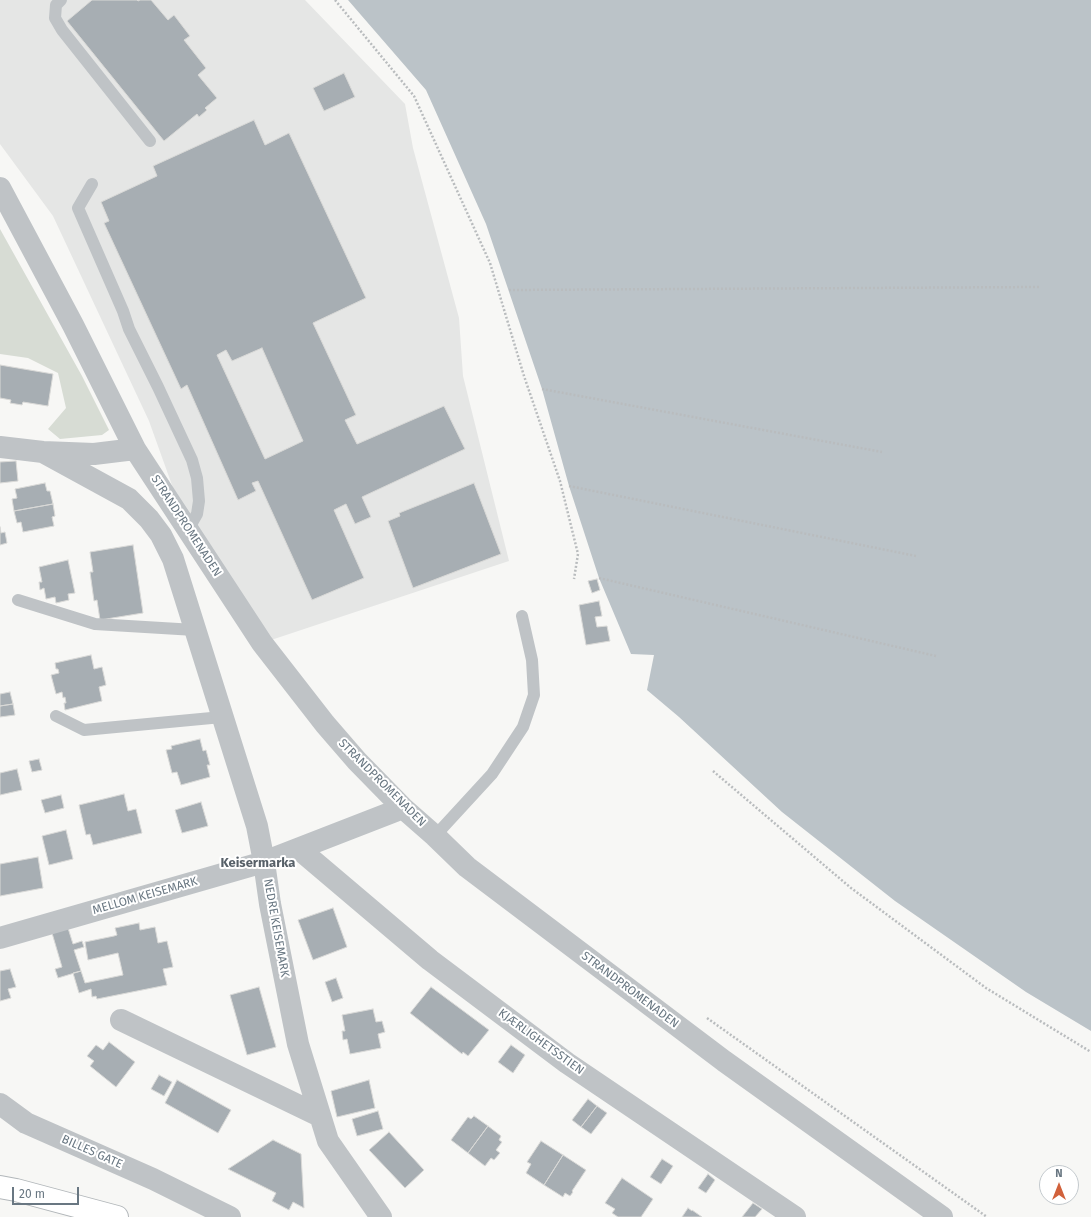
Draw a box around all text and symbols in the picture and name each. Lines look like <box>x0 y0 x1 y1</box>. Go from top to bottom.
street label: STRANDPROMENADEN <box>148 473 224 579</box>
street label: STRANDPROMENADEN <box>335 736 429 830</box>
district label: Keisermarka <box>221 855 295 871</box>
street label: MELLOM KEISEMARK <box>91 874 199 918</box>
street label: NEDRE KEISEMARK <box>260 878 292 978</box>
street label: STRANDPROMENADEN <box>579 949 681 1031</box>
street label: KJÆRLIGHETSSTIEN <box>495 1006 587 1078</box>
street label: BILLES GATE <box>59 1132 125 1172</box>
north arrow <box>1039 1165 1079 1205</box>
text: N <box>1055 1167 1063 1180</box>
scale bar <box>14 1179 81 1205</box>
text: 20 m <box>19 1187 45 1201</box>

